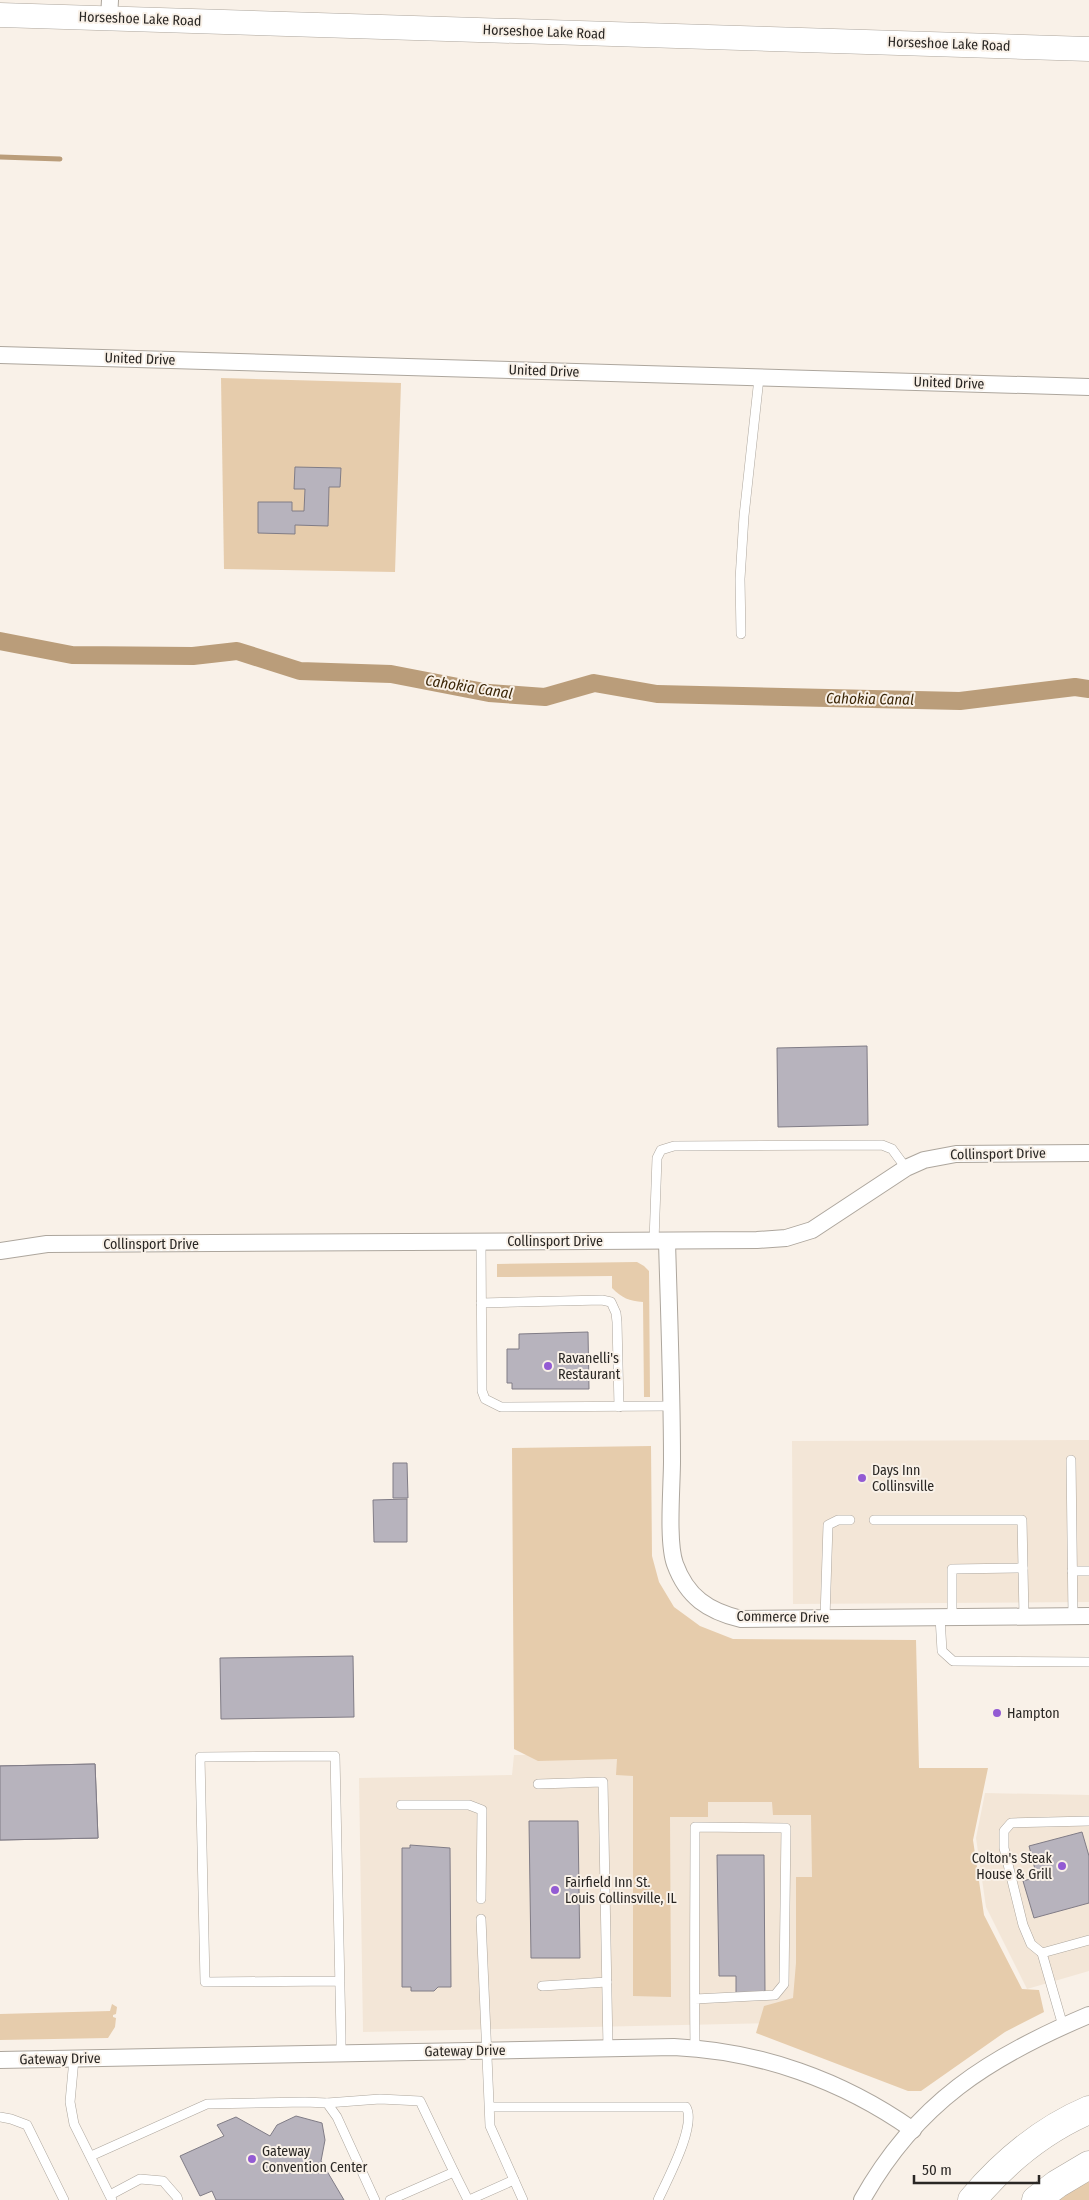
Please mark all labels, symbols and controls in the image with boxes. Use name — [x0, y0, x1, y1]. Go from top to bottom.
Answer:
street label: Horseshoe Lake Road — [78, 8, 202, 30]
street label: Horseshoe Lake Road — [482, 21, 606, 43]
street label: Horseshoe Lake Road — [887, 33, 1011, 55]
street label: United Drive — [104, 349, 176, 369]
street label: United Drive — [508, 361, 580, 381]
street label: United Drive — [913, 373, 985, 393]
water label: Cahokia Canal — [424, 671, 514, 703]
water label: Cahokia Canal — [826, 689, 914, 709]
street label: Collinsport Drive — [950, 1145, 1046, 1163]
street label: Collinsport Drive — [507, 1233, 603, 1250]
street label: Collinsport Drive — [103, 1236, 199, 1253]
place label: Ravanelli's Restaurant — [558, 1350, 621, 1383]
marker: Ravanelli's Restaurant — [542, 1360, 554, 1372]
place label: Days Inn Collinsville — [872, 1462, 934, 1495]
marker: Days Inn Collinsville — [856, 1472, 868, 1484]
street label: Commerce Drive — [736, 1608, 830, 1626]
place label: Hampton — [1007, 1705, 1060, 1722]
marker: Hampton — [991, 1707, 1003, 1719]
place label: Colton's Steak House & Grill — [972, 1850, 1052, 1883]
marker: Colton's Steak House & Grill — [1056, 1860, 1068, 1872]
place label: Fairfield Inn St. Louis Collinsville, IL — [565, 1874, 677, 1907]
marker: Fairfield Inn St. Louis Collinsville, IL — [549, 1884, 561, 1896]
street label: Gateway Drive — [424, 2042, 506, 2060]
street label: Gateway Drive — [19, 2050, 101, 2068]
place label: Gateway Convention Center — [262, 2143, 367, 2176]
scale bar — [914, 2152, 1039, 2184]
marker: Gateway Convention Center — [246, 2153, 258, 2165]
text: 50 m — [922, 2161, 952, 2179]

